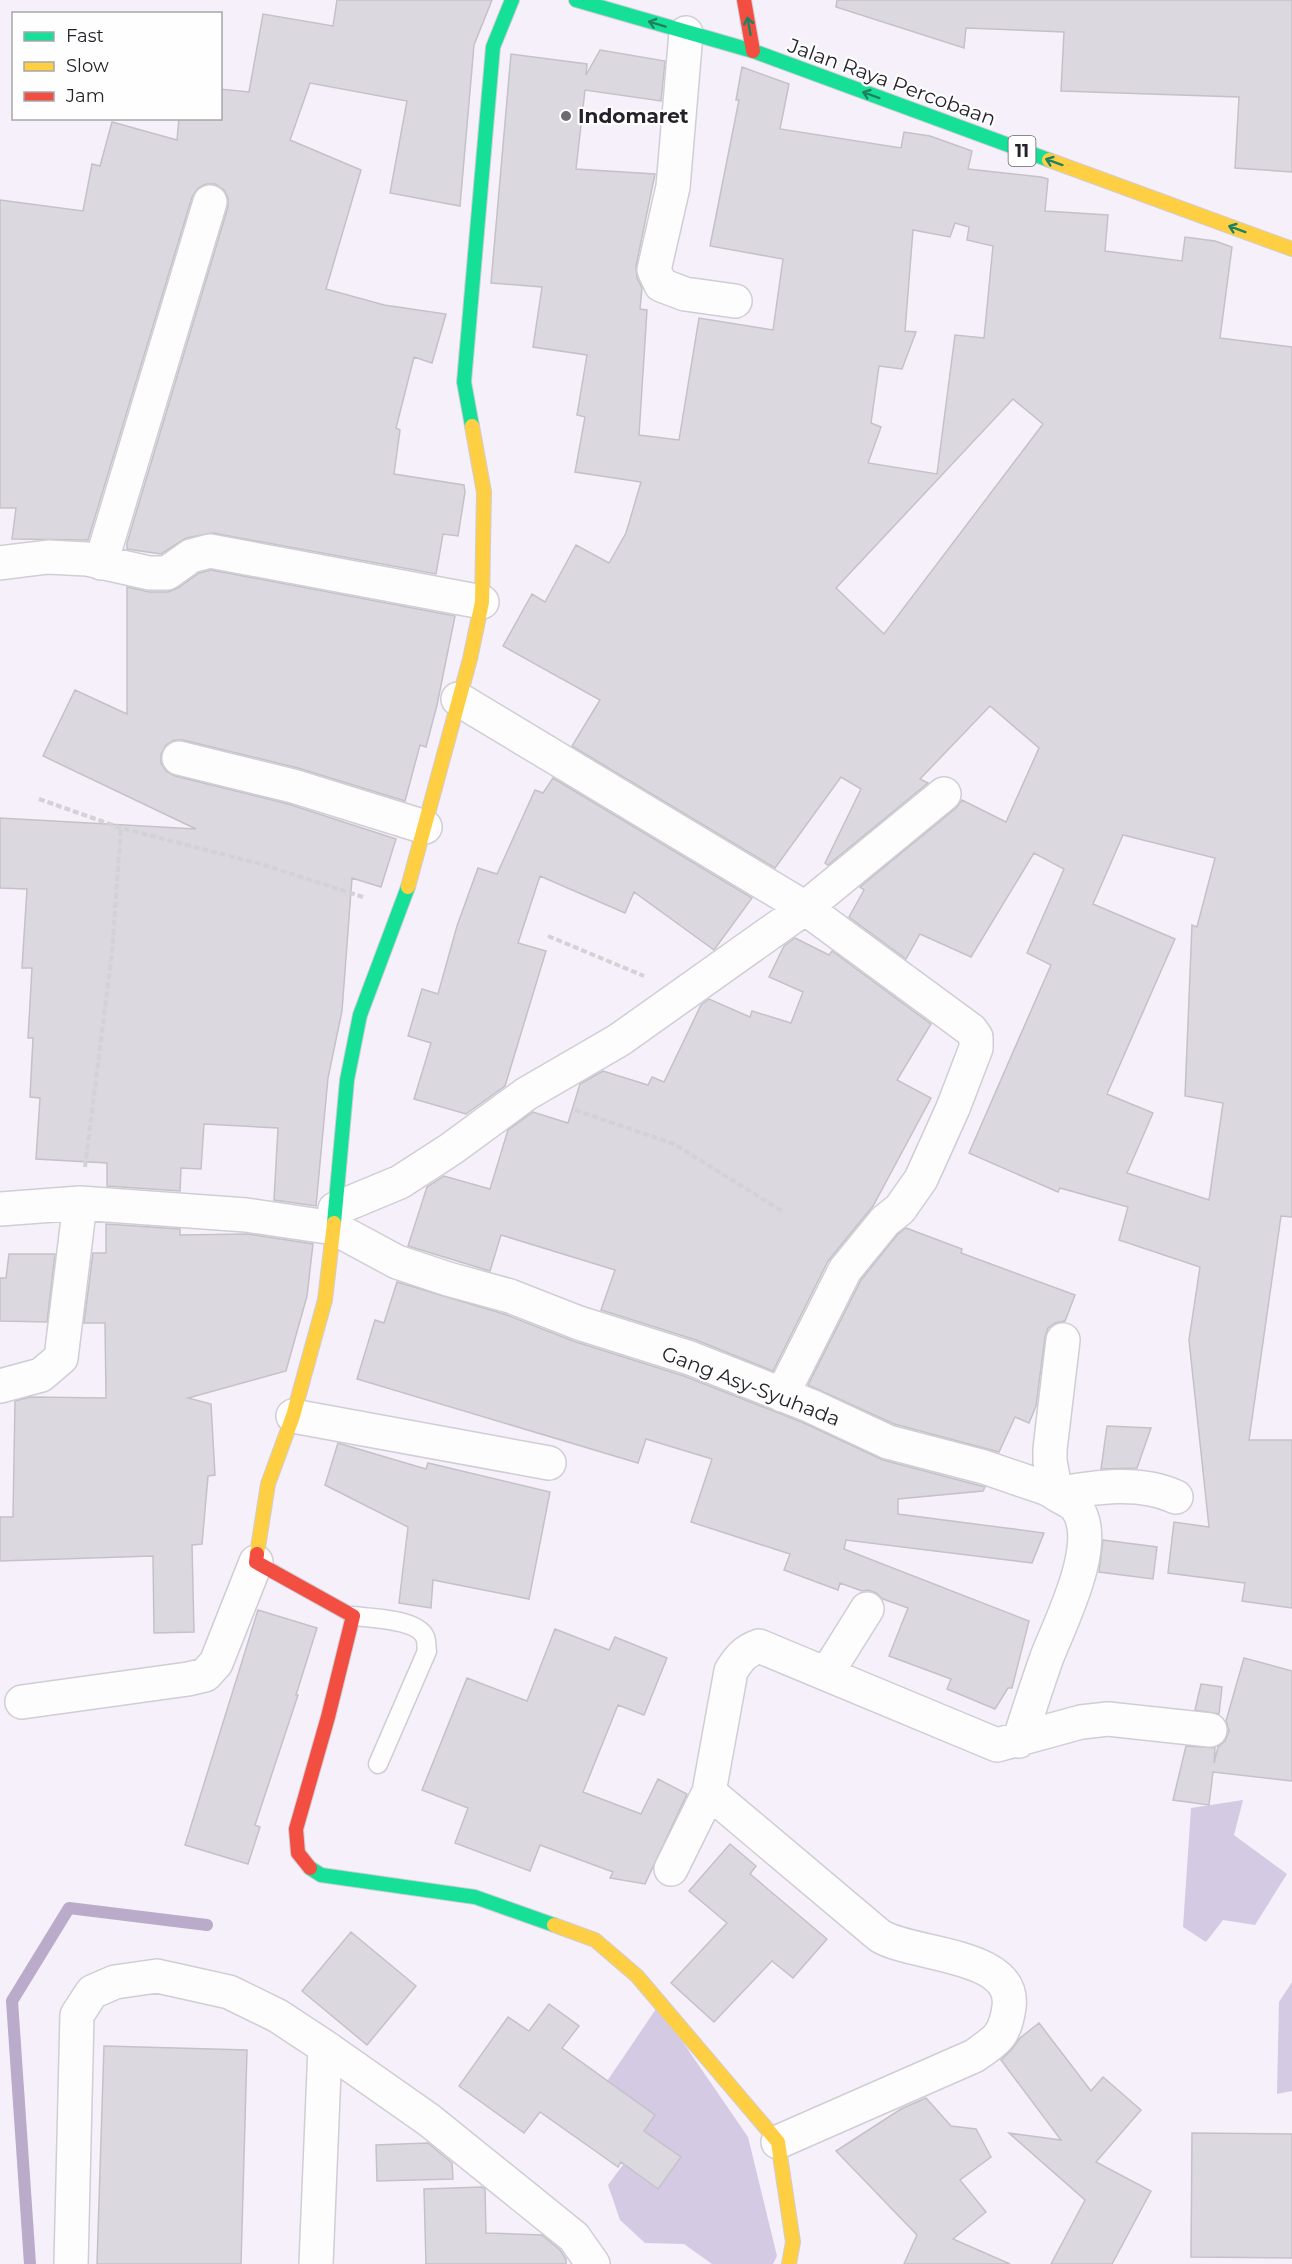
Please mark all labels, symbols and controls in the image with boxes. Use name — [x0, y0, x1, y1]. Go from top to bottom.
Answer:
legend — [12, 12, 222, 120]
one-way arrow — [743, 16, 754, 36]
one-way arrow — [647, 18, 666, 29]
text: Fast — [66, 25, 104, 47]
street label: Jalan Raya Percobaan — [784, 33, 999, 131]
text: Slow — [66, 55, 109, 77]
text: Jam — [65, 85, 105, 107]
one-way arrow — [862, 88, 881, 99]
place label: Indomaret — [578, 104, 689, 128]
marker: Indomaret — [559, 109, 573, 123]
road number: 11 — [1008, 136, 1036, 166]
one-way arrow — [1045, 156, 1064, 167]
one-way arrow — [1228, 223, 1247, 234]
street label: Gang Asy-Syuhada — [659, 1341, 843, 1431]

